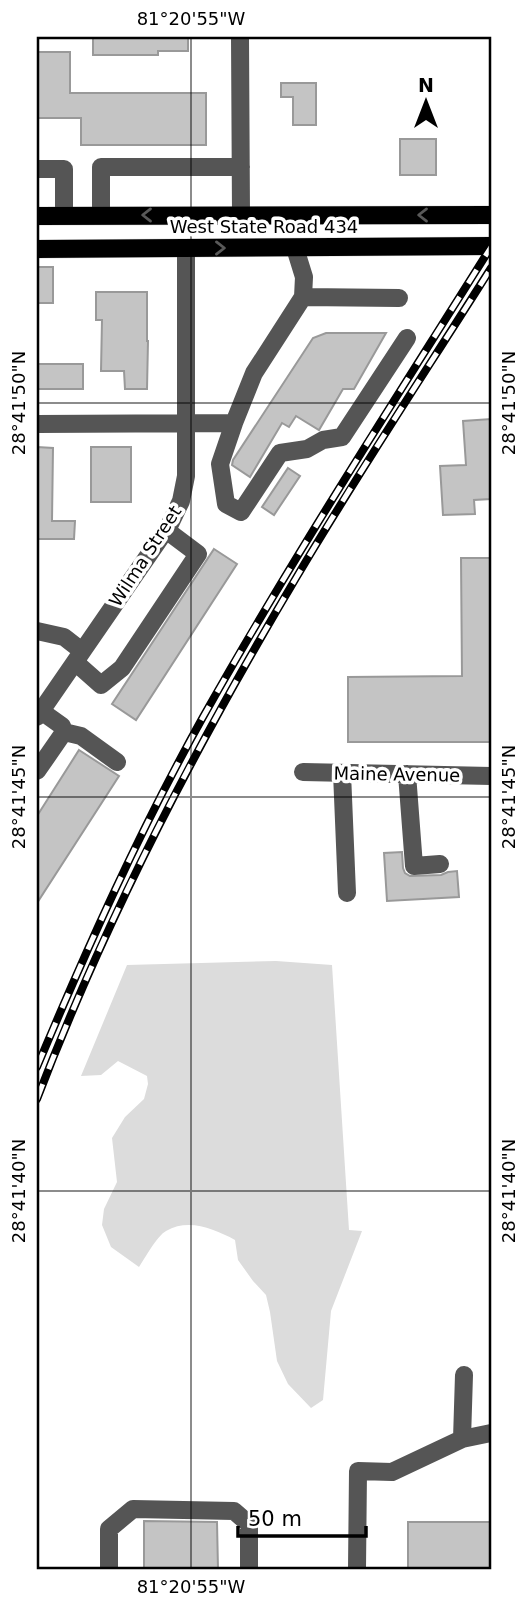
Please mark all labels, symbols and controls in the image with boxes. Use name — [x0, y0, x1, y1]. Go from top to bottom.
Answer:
text: 81°20'55"W — [137, 8, 246, 29]
north arrow — [392, 66, 462, 136]
text: N — [418, 74, 434, 96]
one-way arrow — [141, 207, 151, 223]
one-way arrow — [417, 207, 428, 223]
street label: West State Road 434 — [170, 216, 358, 237]
one-way arrow — [215, 240, 225, 256]
text: 28°41'50"N — [8, 351, 29, 455]
text: 28°41'50"N — [498, 351, 519, 455]
street label: Wilma Street — [104, 501, 186, 611]
text: 28°41'45"N — [8, 745, 29, 849]
text: 28°41'45"N — [498, 745, 519, 849]
street label: Maine Avenue — [333, 762, 461, 786]
text: 28°41'40"N — [8, 1139, 29, 1243]
text: 28°41'40"N — [498, 1139, 519, 1243]
scale bar — [238, 1494, 365, 1538]
text: 50 m — [248, 1507, 302, 1531]
text: 81°20'55"W — [137, 1576, 246, 1597]

